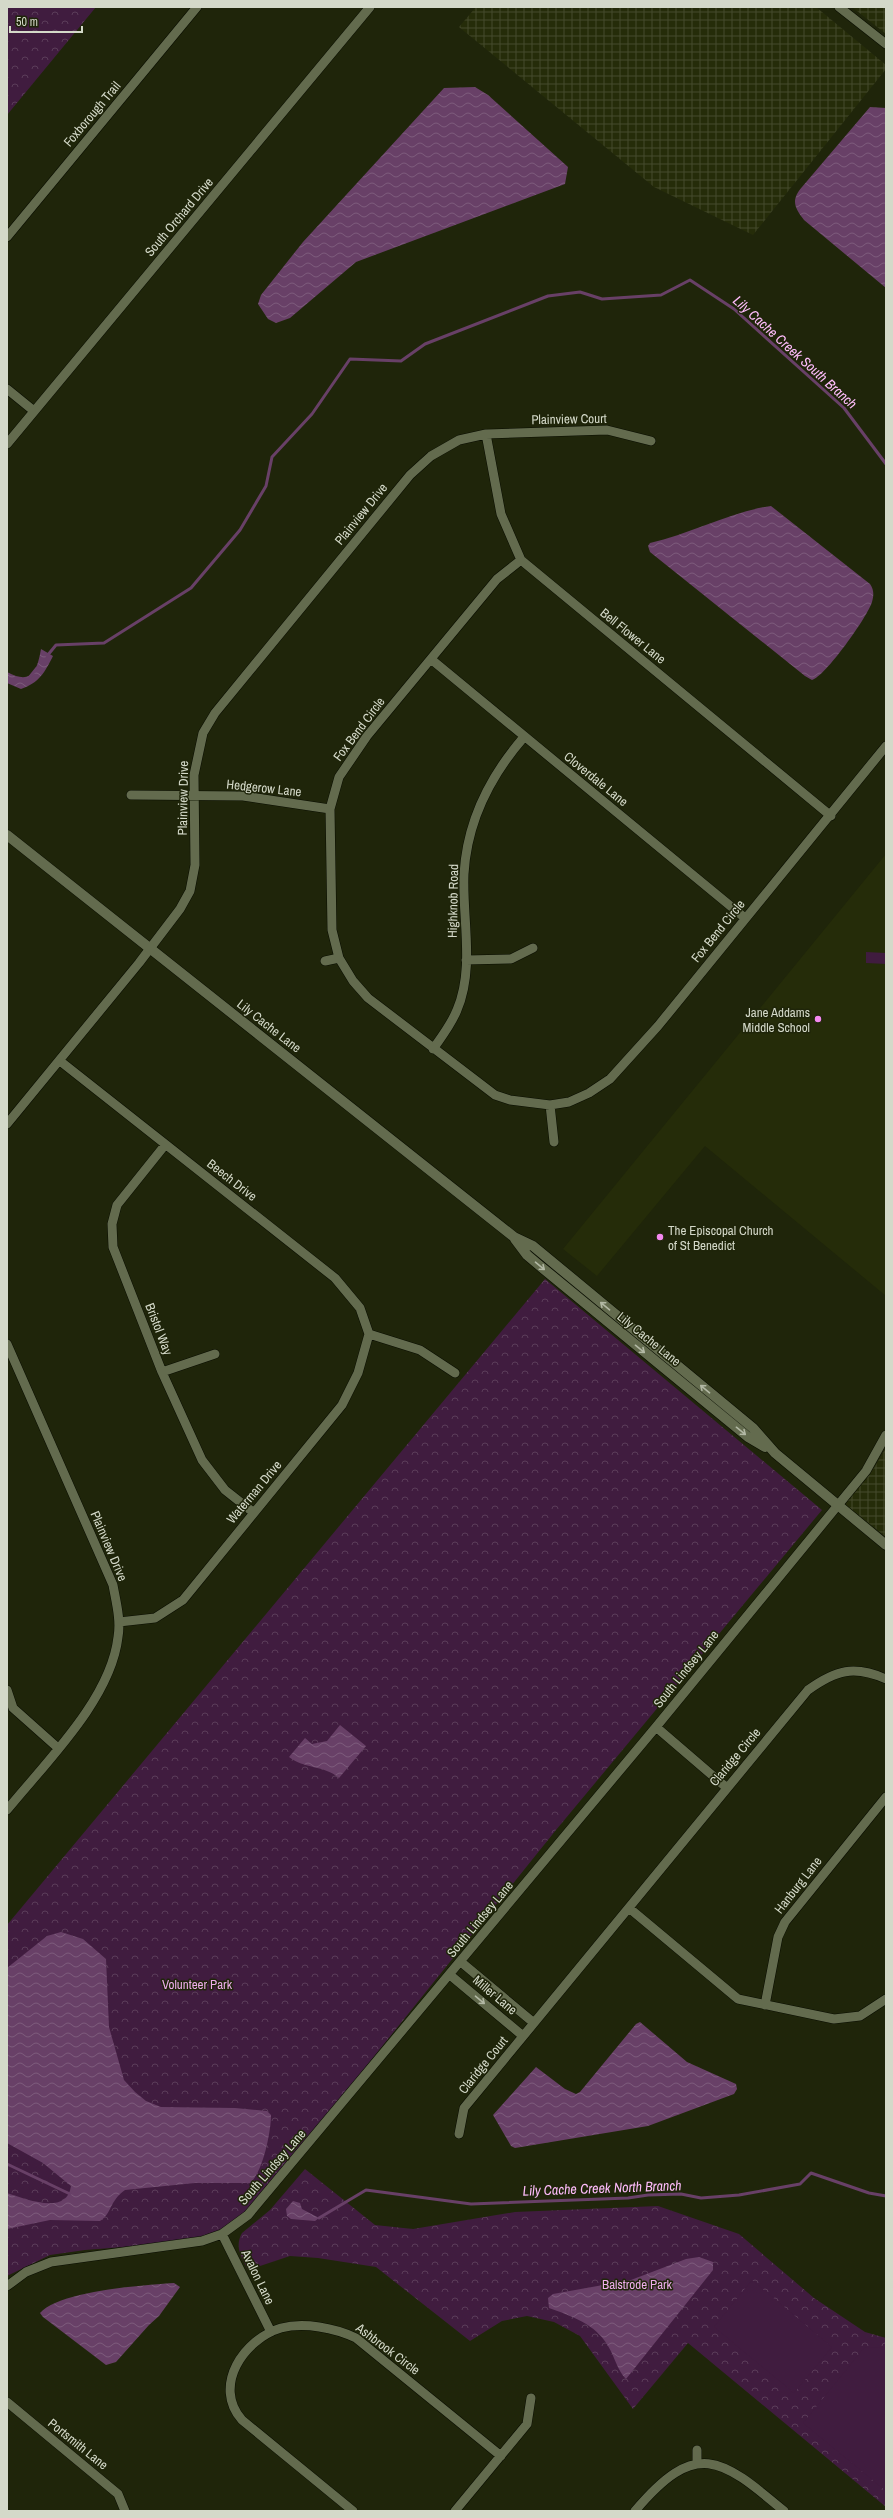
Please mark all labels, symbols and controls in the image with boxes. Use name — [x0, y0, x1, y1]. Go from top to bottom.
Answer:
scale bar — [10, 8, 82, 34]
text: 50 m — [16, 14, 38, 30]
street label: Foxborough Trail — [60, 78, 124, 150]
street label: South Orchard Drive — [141, 174, 217, 260]
water label: Lily Cache Creek South Branch — [729, 292, 861, 412]
street label: Plainview Court — [531, 410, 607, 428]
street label: Plainview Drive — [331, 480, 391, 548]
street label: Bell Flower Lane — [597, 604, 669, 668]
street label: Fox Bend Circle — [329, 694, 389, 764]
street label: Cloverdale Lane — [560, 748, 632, 810]
street label: Plainview Drive — [174, 760, 192, 835]
street label: Hedgerow Lane — [226, 776, 302, 800]
street label: Highknob Road — [444, 864, 462, 938]
street label: Fox Bend Circle — [688, 896, 749, 966]
street label: Lily Cache Lane — [233, 996, 305, 1056]
place label: Jane Addams Middle School — [742, 1004, 810, 1036]
marker: Jane Addams Middle School — [813, 1014, 823, 1024]
street label: Beech Drive — [204, 1155, 260, 1205]
place label: The Episcopal Church of St Benedict — [668, 1222, 774, 1254]
marker: The Episcopal Church of St Benedict — [655, 1232, 665, 1242]
one-way arrow — [535, 1261, 545, 1270]
street label: Bristol Way — [141, 1301, 177, 1358]
one-way arrow — [600, 1302, 610, 1311]
street label: Lily Cache Lane — [614, 1308, 684, 1370]
one-way arrow — [635, 1344, 646, 1353]
one-way arrow — [700, 1385, 711, 1394]
one-way arrow — [735, 1427, 746, 1435]
street label: Waterman Drive — [223, 1457, 285, 1527]
street label: Plainview Drive — [87, 1508, 131, 1584]
street label: South Lindsey Lane — [650, 1627, 722, 1711]
street label: Claridge Circle — [706, 1724, 764, 1790]
street label: Hanburg Lane — [771, 1853, 826, 1917]
street label: South Lindsey Lane — [443, 1877, 517, 1961]
street label: Miller Lane — [469, 1972, 521, 2019]
park label: Volunteer Park — [162, 1976, 233, 1993]
one-way arrow — [475, 1995, 485, 2004]
street label: Claridge Court — [455, 2033, 511, 2097]
street label: South Lindsey Lane — [234, 2126, 310, 2208]
water label: Lily Cache Creek North Branch — [522, 2176, 682, 2200]
street label: Avalon Lane — [237, 2246, 279, 2307]
park label: Balstrode Park — [602, 2276, 673, 2293]
street label: Ashbrook Circle — [352, 2319, 423, 2379]
street label: Portsmith Lane — [45, 2415, 111, 2473]

